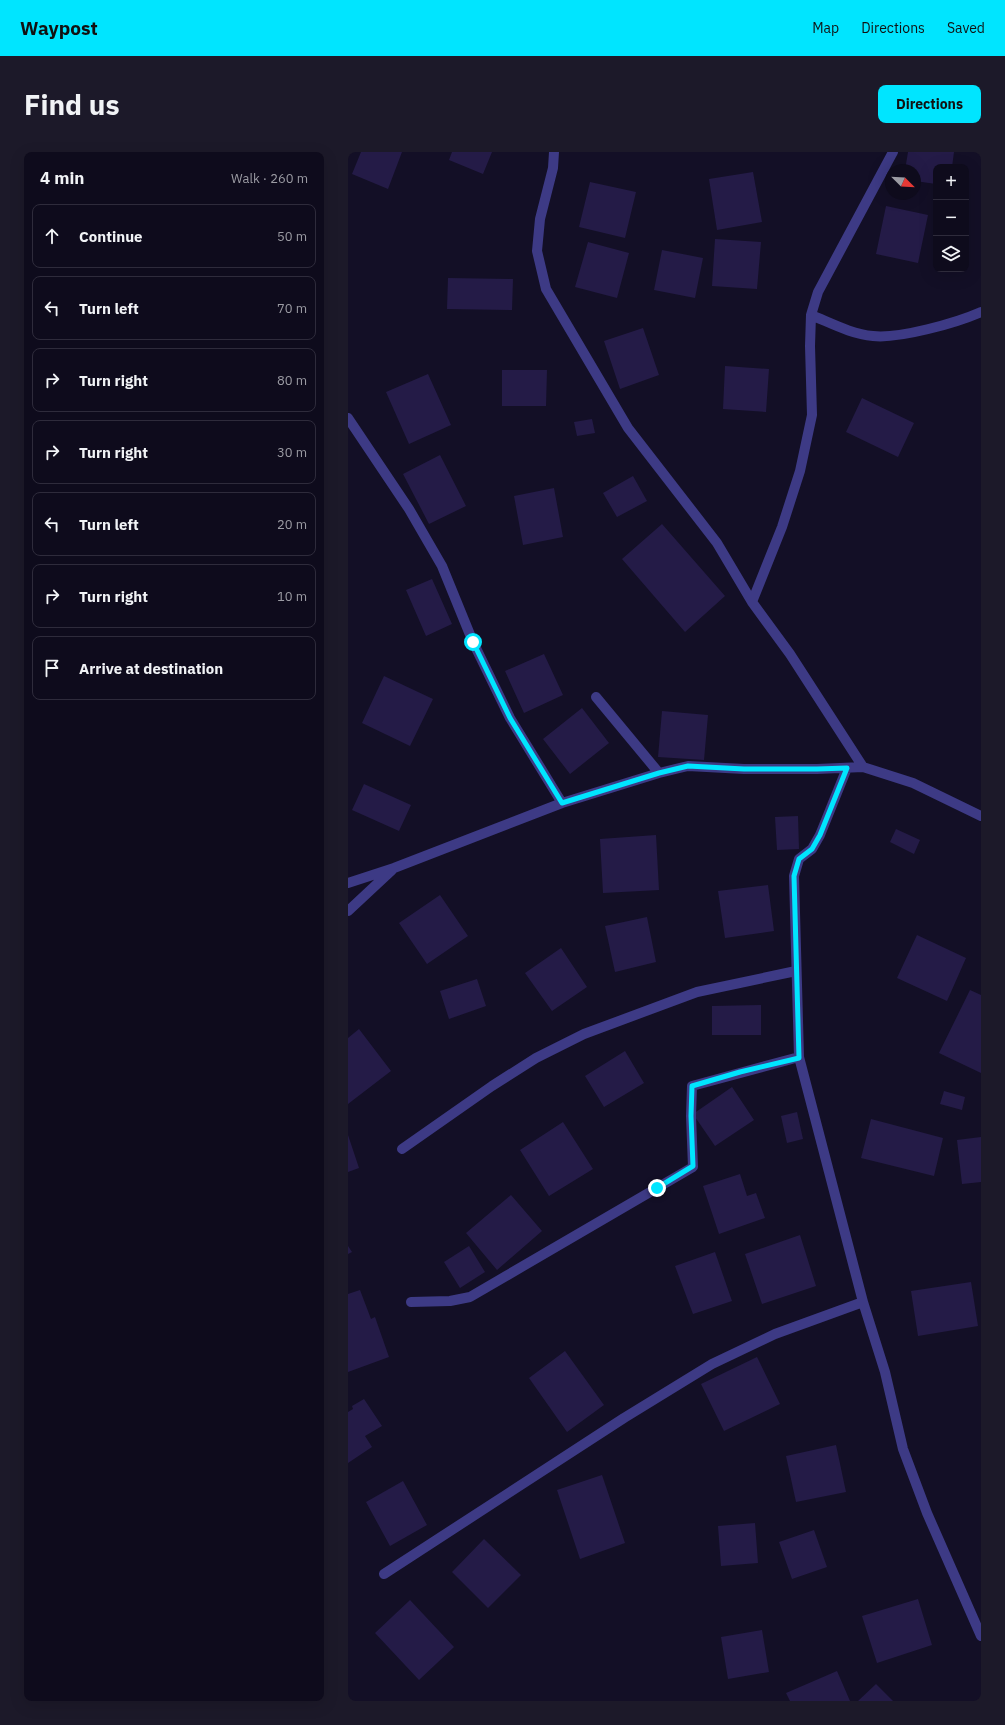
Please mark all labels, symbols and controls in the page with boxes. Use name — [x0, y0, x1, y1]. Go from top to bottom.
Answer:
text: Waypost — [20, 16, 98, 40]
text: Map — [812, 19, 839, 37]
text: Directions — [861, 19, 925, 37]
text: Saved — [947, 19, 985, 37]
button: Directions — [878, 85, 981, 123]
text: Find us — [24, 86, 120, 123]
north arrow — [885, 164, 921, 200]
map controls — [933, 164, 969, 272]
button: + — [933, 164, 969, 200]
text: 4 min — [40, 167, 84, 189]
text: Walk · 260 m — [231, 170, 308, 187]
button: − — [933, 200, 969, 236]
icon: ahead — [41, 225, 63, 247]
text: Continue — [79, 227, 143, 246]
text: 50 m — [277, 228, 307, 245]
button: layers — [933, 236, 969, 272]
icon: left — [41, 297, 63, 319]
text: Turn left — [79, 299, 139, 318]
text: 70 m — [277, 300, 307, 317]
icon: right — [41, 369, 63, 391]
text: Turn right — [79, 371, 148, 390]
text: 80 m — [277, 372, 307, 389]
icon: right — [41, 441, 63, 463]
text: Turn right — [79, 443, 148, 462]
text: 30 m — [277, 444, 307, 461]
icon: left — [41, 513, 63, 535]
text: Turn left — [79, 515, 139, 534]
text: 20 m — [277, 516, 307, 533]
icon: right — [41, 585, 63, 607]
text: Turn right — [79, 587, 148, 606]
text: 10 m — [277, 588, 307, 605]
route start — [464, 633, 482, 651]
icon: arrive — [41, 657, 63, 679]
text: Arrive at destination — [79, 659, 223, 678]
route end — [648, 1179, 666, 1197]

